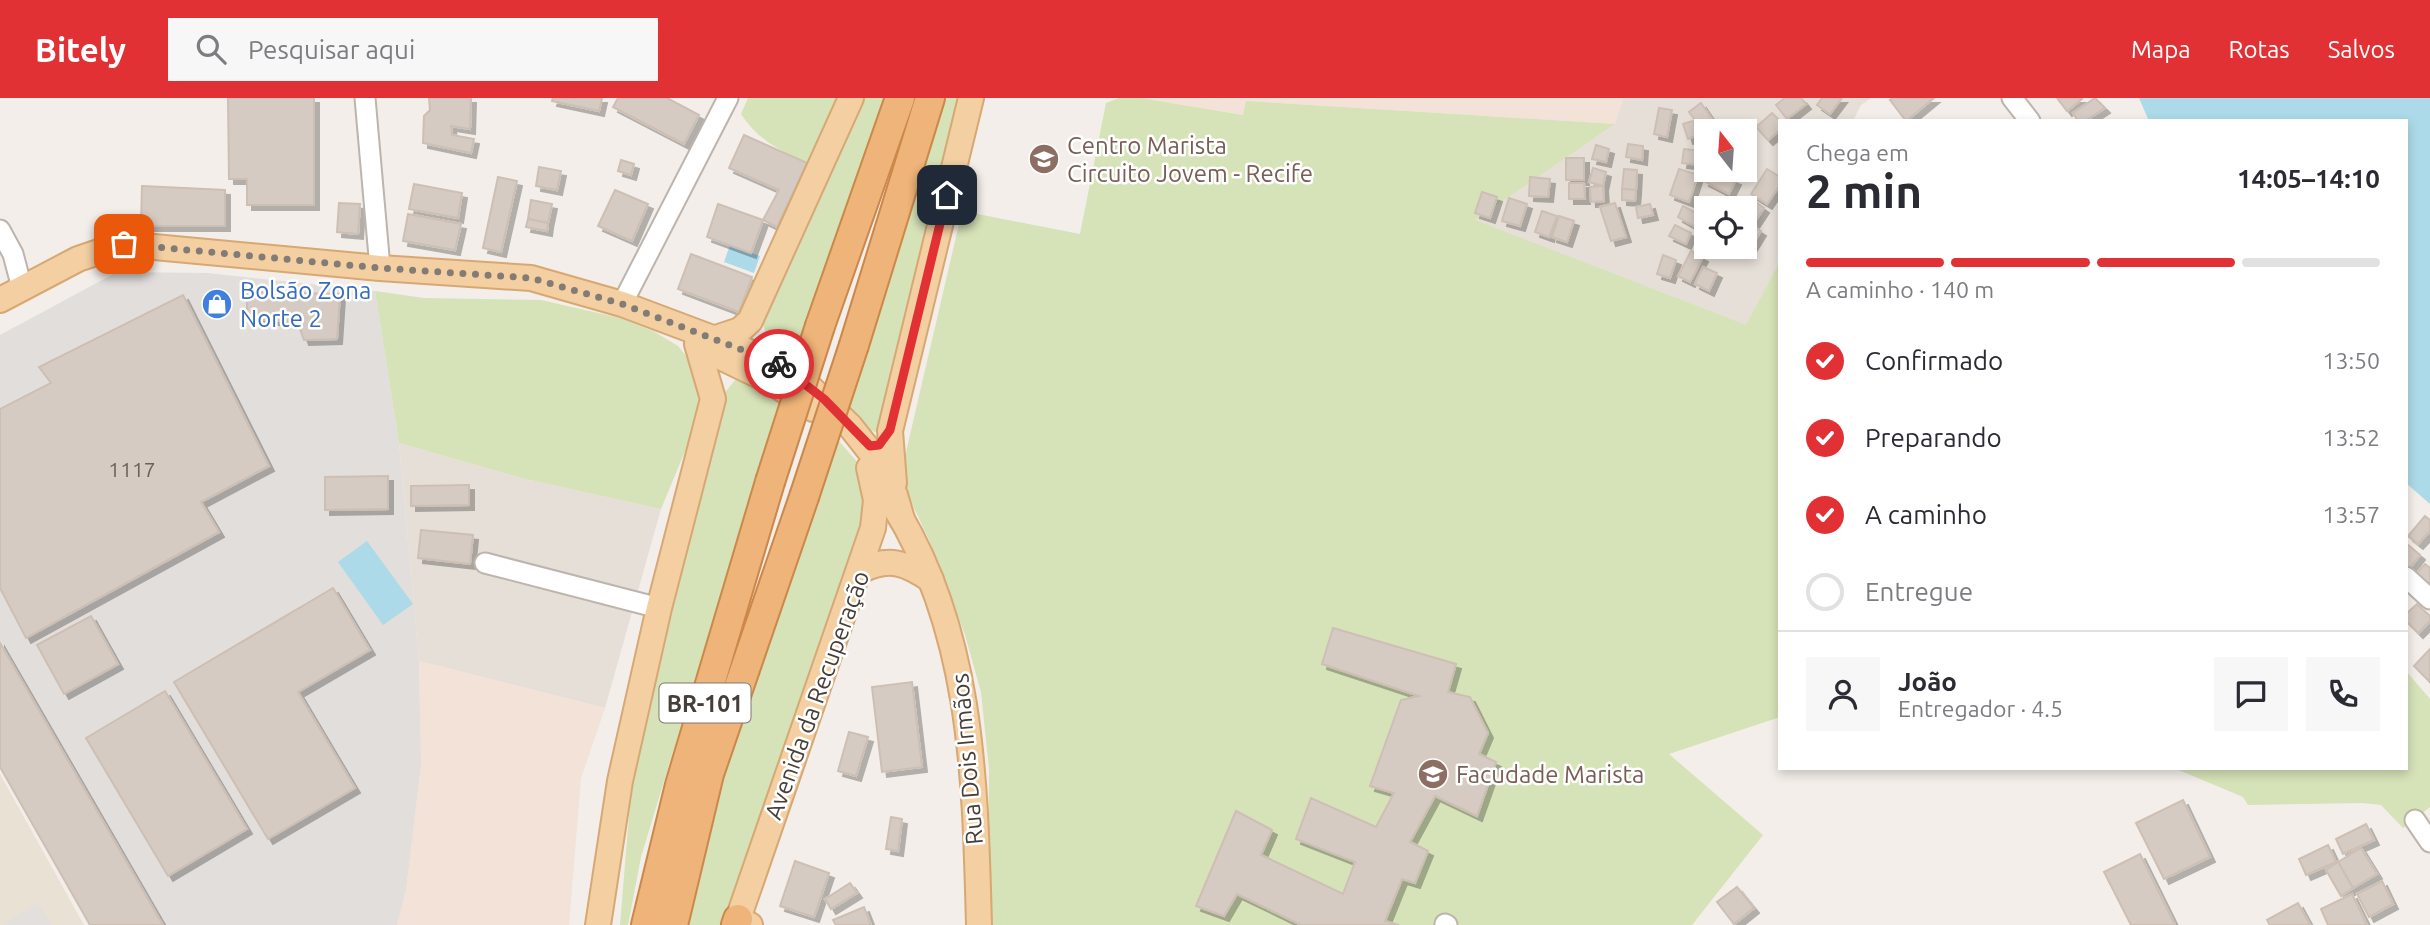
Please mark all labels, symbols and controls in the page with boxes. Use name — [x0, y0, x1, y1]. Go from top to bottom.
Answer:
search box — [168, 18, 658, 81]
icon: search — [192, 30, 230, 68]
text: Bitely — [35, 31, 126, 68]
text: Pesquisar aqui — [248, 35, 415, 64]
text: Mapa — [2131, 36, 2191, 63]
text: Rotas — [2229, 36, 2290, 63]
text: Salvos — [2328, 36, 2395, 63]
north arrow — [1694, 119, 1757, 182]
map controls — [1694, 119, 1757, 259]
place label: Centro Marista Circuito Jovem - Recife — [1067, 132, 1313, 187]
text: Chega em — [1806, 140, 1909, 165]
school or university icon: Centro Marista Circuito Jovem - Recife — [1027, 142, 1061, 176]
text: 14:05–14:10 — [2237, 164, 2380, 193]
pin — [917, 165, 977, 225]
text: 2 min — [1806, 165, 1922, 217]
icon: home — [928, 176, 966, 214]
button: locate — [1694, 196, 1757, 259]
pin — [94, 214, 154, 274]
icon: bag — [105, 225, 143, 263]
place label: Bolsão Zona Norte 2 — [240, 277, 371, 332]
text: A caminho · 140 m — [1806, 277, 1994, 302]
shop icon: Bolsão Zona Norte 2 — [200, 287, 234, 321]
courier — [744, 329, 814, 399]
icon: check — [1806, 342, 1844, 380]
icon: bike — [760, 345, 798, 383]
text: Confirmado — [1865, 346, 2003, 375]
text: 13:50 — [2322, 348, 2380, 373]
icon: check — [1806, 419, 1844, 457]
text: Preparando — [1865, 423, 2002, 452]
text: 13:52 — [2322, 425, 2380, 450]
house number: 1117 — [108, 457, 156, 481]
icon: check — [1806, 496, 1844, 534]
text: A caminho — [1865, 500, 1987, 529]
text: 13:57 — [2322, 502, 2380, 527]
street label: Avenida da Recuperação — [759, 567, 875, 823]
text: Entregue — [1865, 577, 1973, 606]
button: person — [1806, 657, 1880, 731]
button: chat — [2214, 657, 2288, 731]
button: phone — [2306, 657, 2380, 731]
text: João — [1898, 667, 1957, 696]
street label: Rua Dois Irmãos — [946, 672, 988, 846]
road number: BR-101 — [660, 684, 750, 722]
text: Entregador · 4.5 — [1898, 696, 2063, 721]
school or university icon: Facudade Marista — [1416, 757, 1450, 791]
place label: Facudade Marista — [1456, 761, 1644, 788]

